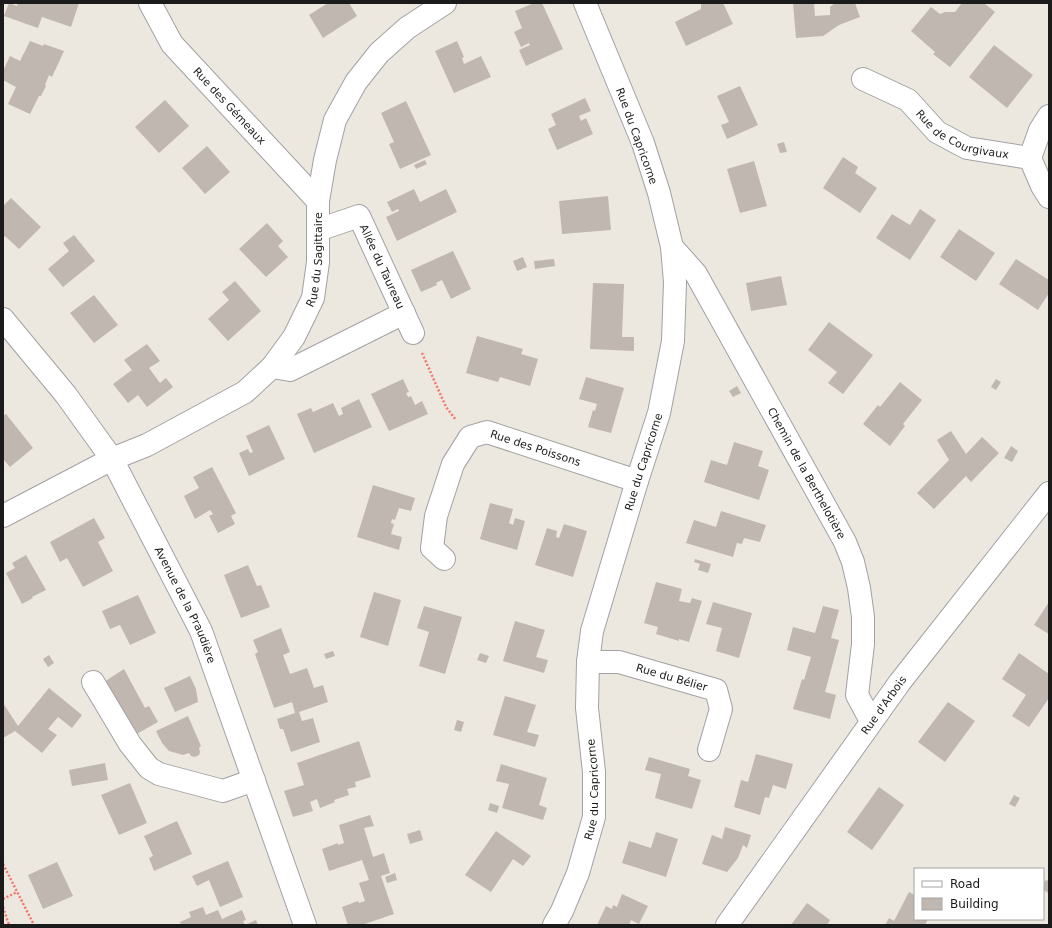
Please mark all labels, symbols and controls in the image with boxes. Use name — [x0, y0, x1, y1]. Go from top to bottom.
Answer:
street label: Rue des Gémeaux — [190, 65, 268, 148]
street label: Rue du Capricorne — [613, 86, 660, 186]
street label: Rue de Courgivaux — [913, 107, 1010, 162]
street label: Rue du Sagittaire — [304, 212, 325, 309]
street label: Allée du Taureau — [357, 222, 407, 311]
street label: Chemin de la Berthelotière — [765, 405, 848, 542]
street label: Rue du Capricorne — [622, 411, 666, 512]
street label: Rue des Poissons — [489, 428, 583, 469]
street label: Avenue de la Praudière — [152, 545, 218, 665]
street label: Rue du Bélier — [635, 661, 709, 694]
street label: Rue d'Arbois — [859, 673, 910, 737]
street label: Rue du Capricorne — [582, 738, 601, 842]
legend — [914, 868, 1044, 920]
text: Road — [950, 877, 980, 891]
text: Building — [950, 897, 999, 911]

